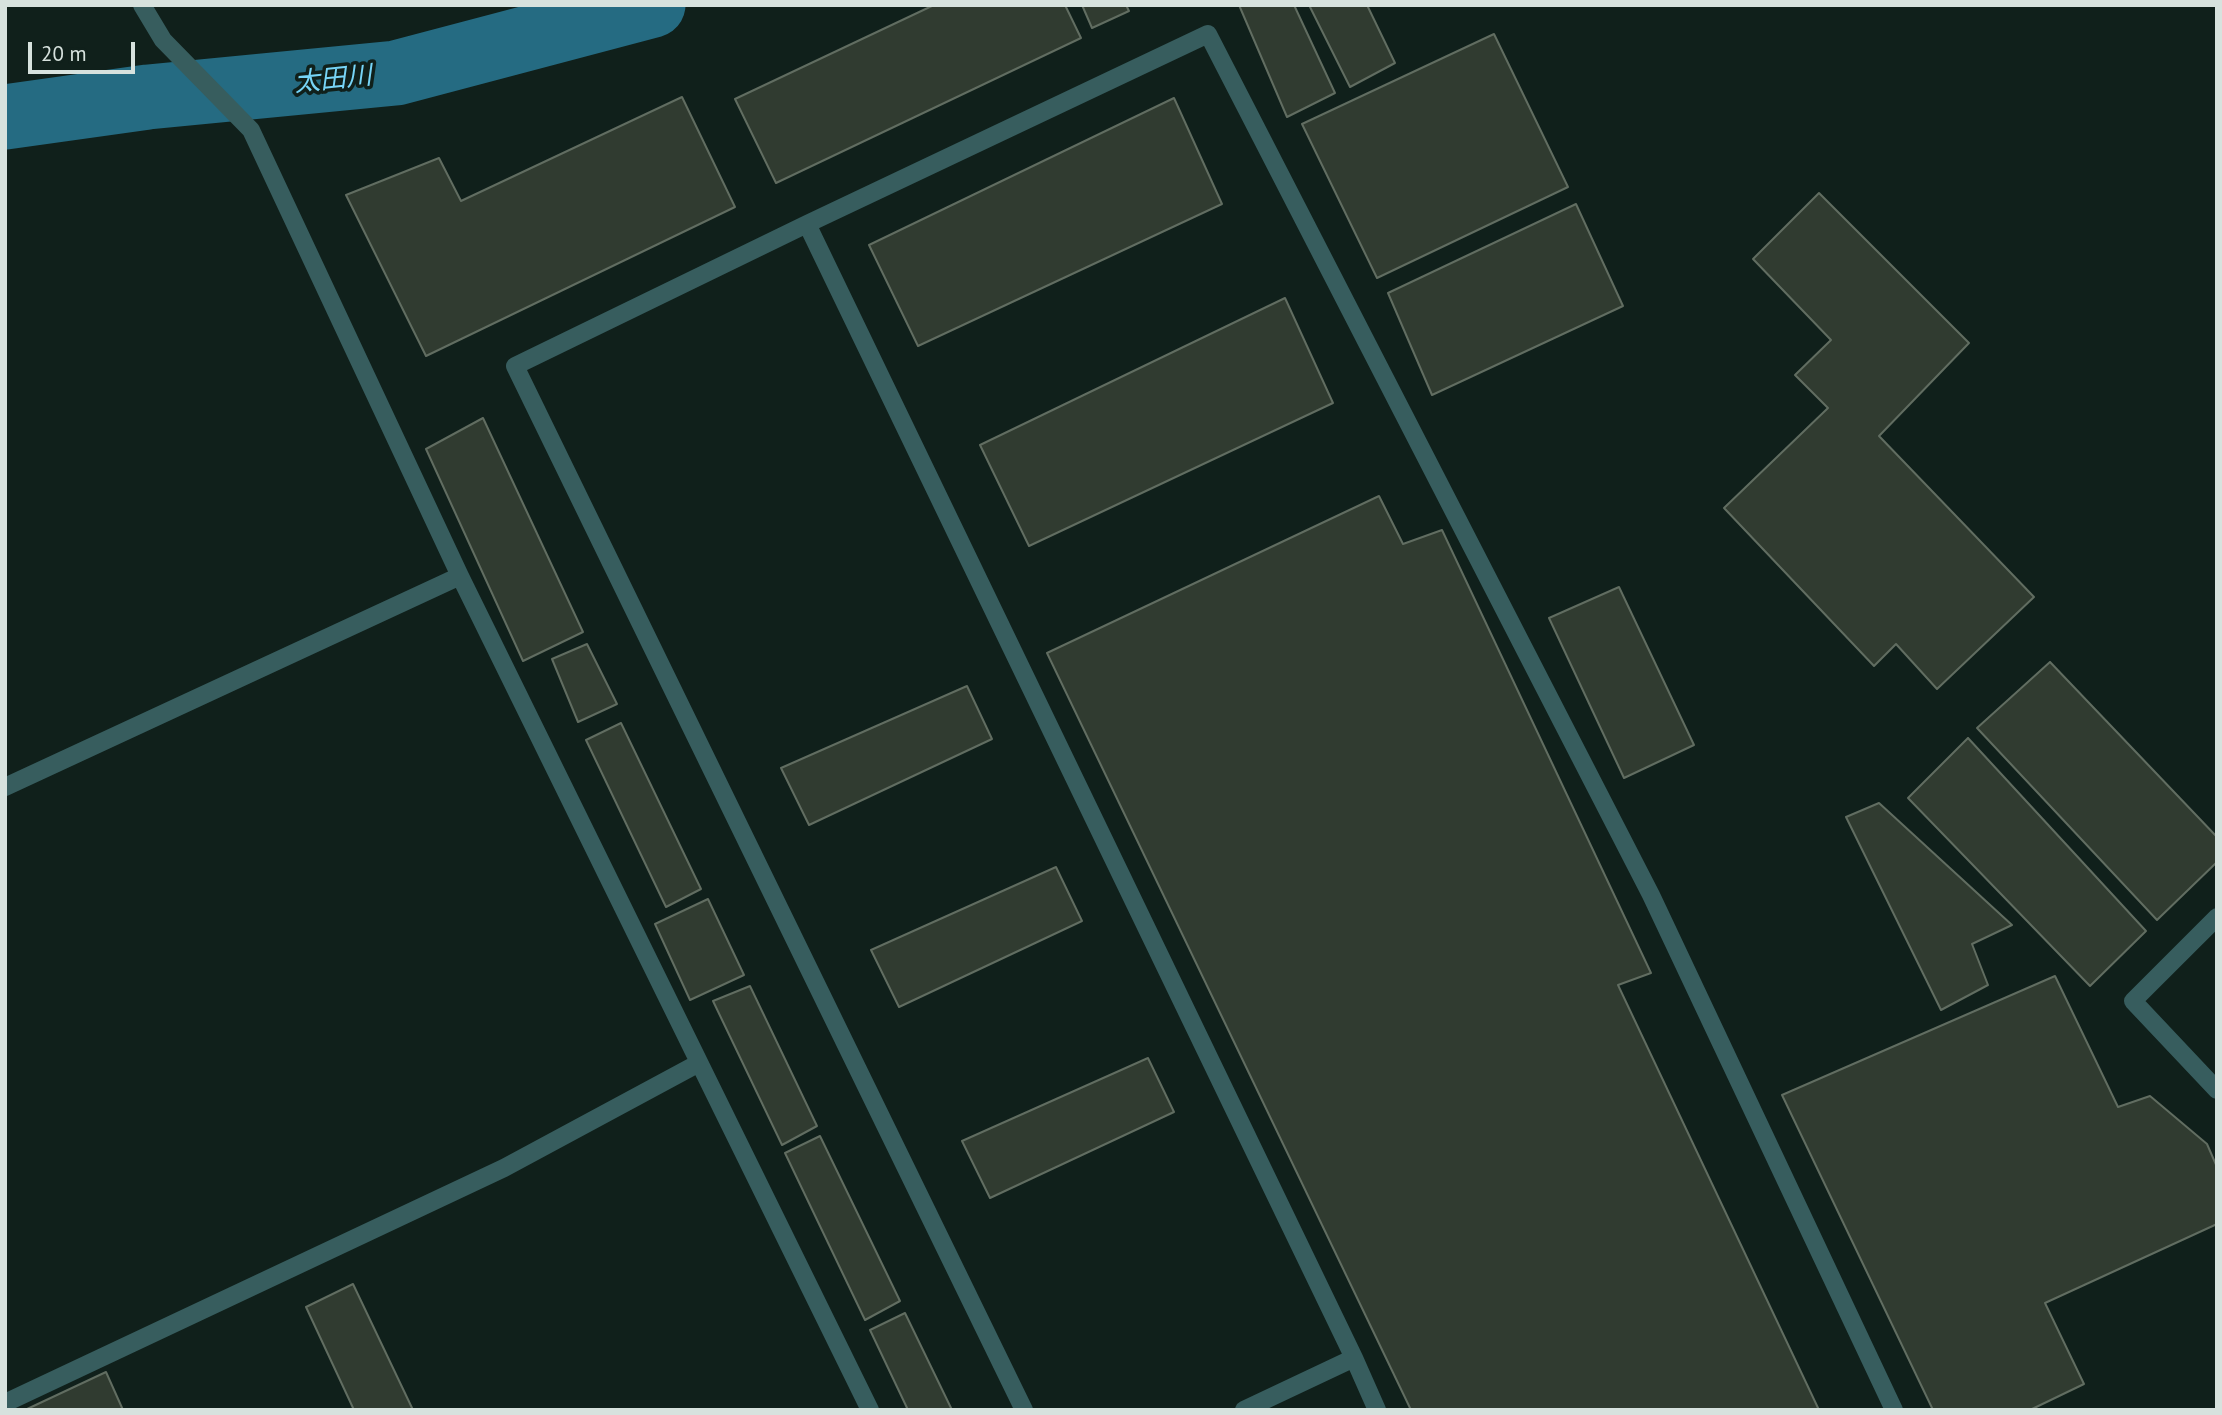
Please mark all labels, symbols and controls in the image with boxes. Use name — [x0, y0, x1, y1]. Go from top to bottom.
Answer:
scale bar — [32, 28, 138, 72]
text: 20 m — [41, 40, 87, 67]
water label: 太田川 — [293, 60, 373, 100]

